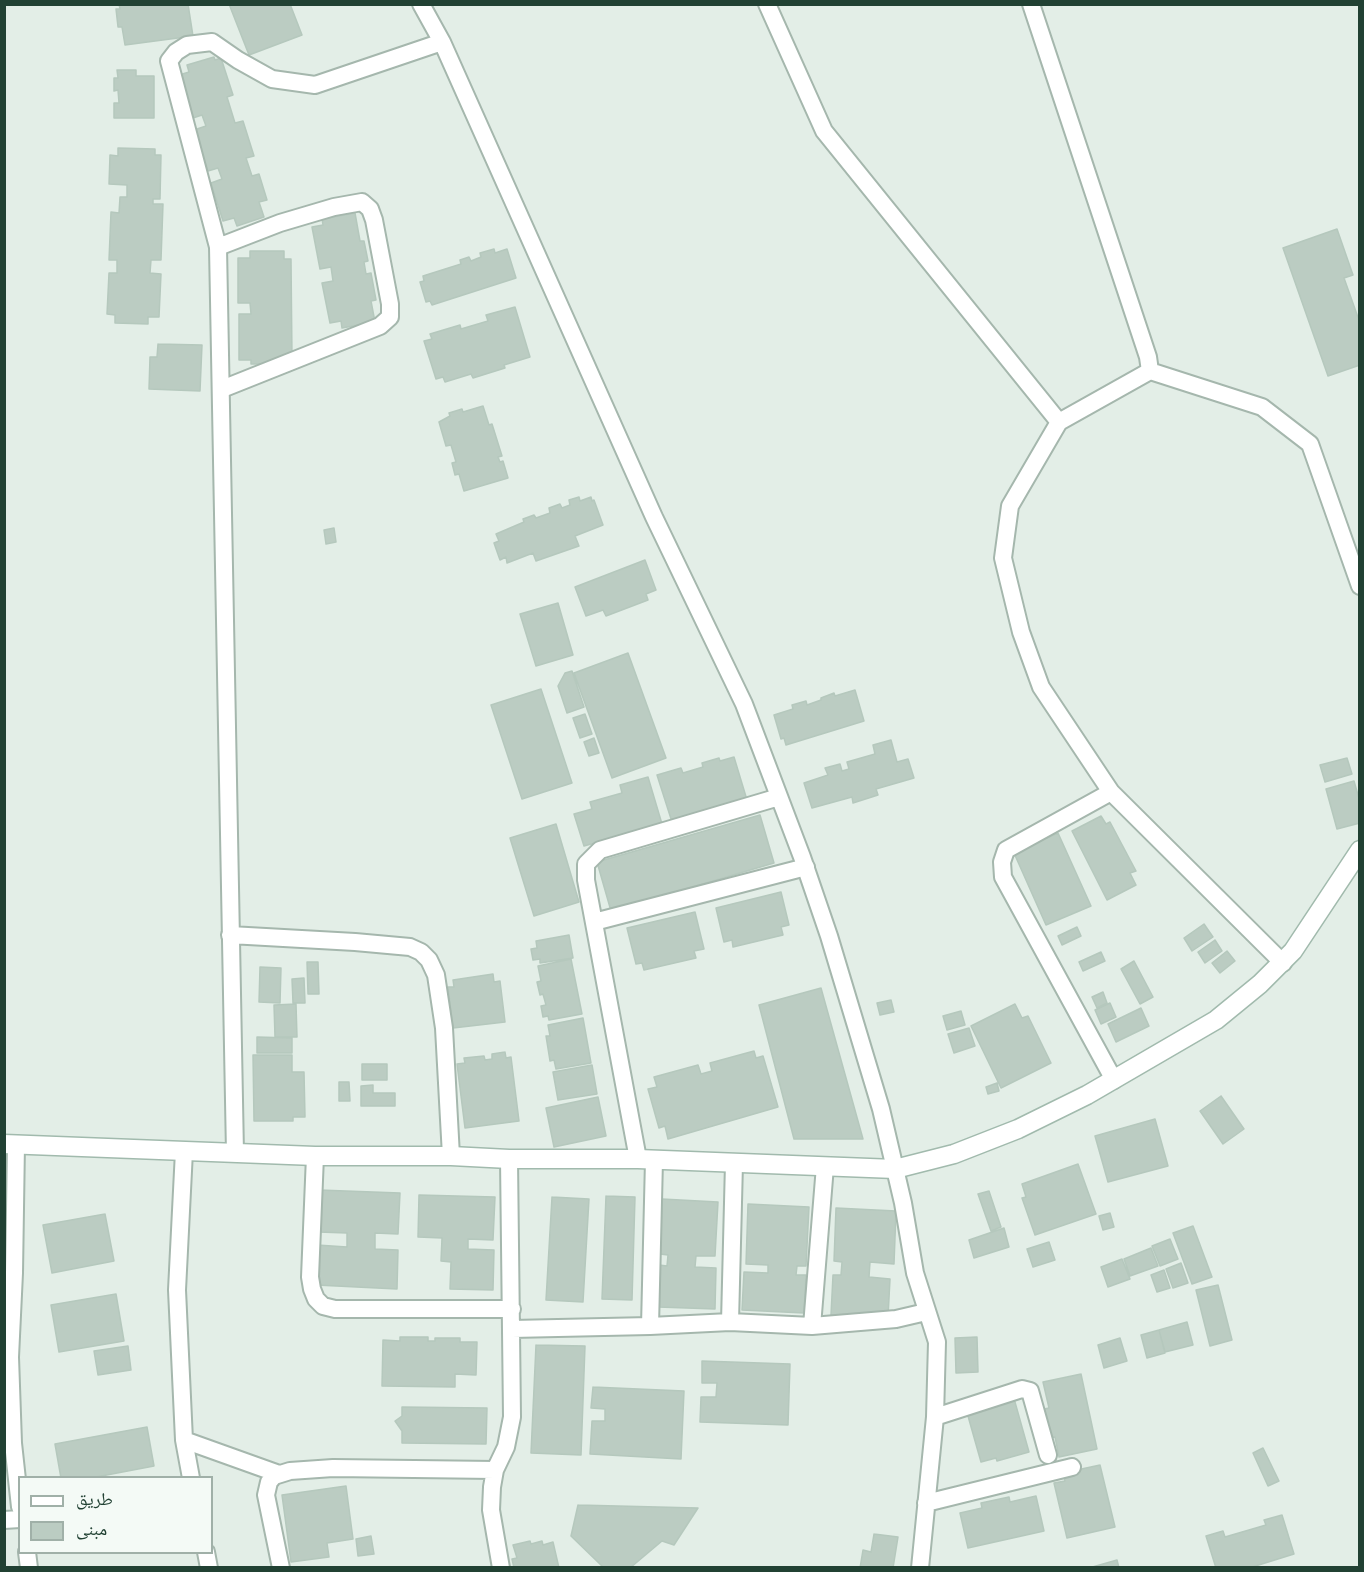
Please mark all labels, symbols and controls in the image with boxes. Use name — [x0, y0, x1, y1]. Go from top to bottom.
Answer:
legend — [18, 1476, 213, 1554]
text: طريق — [76, 1488, 113, 1510]
text: مبنى — [76, 1518, 107, 1540]

